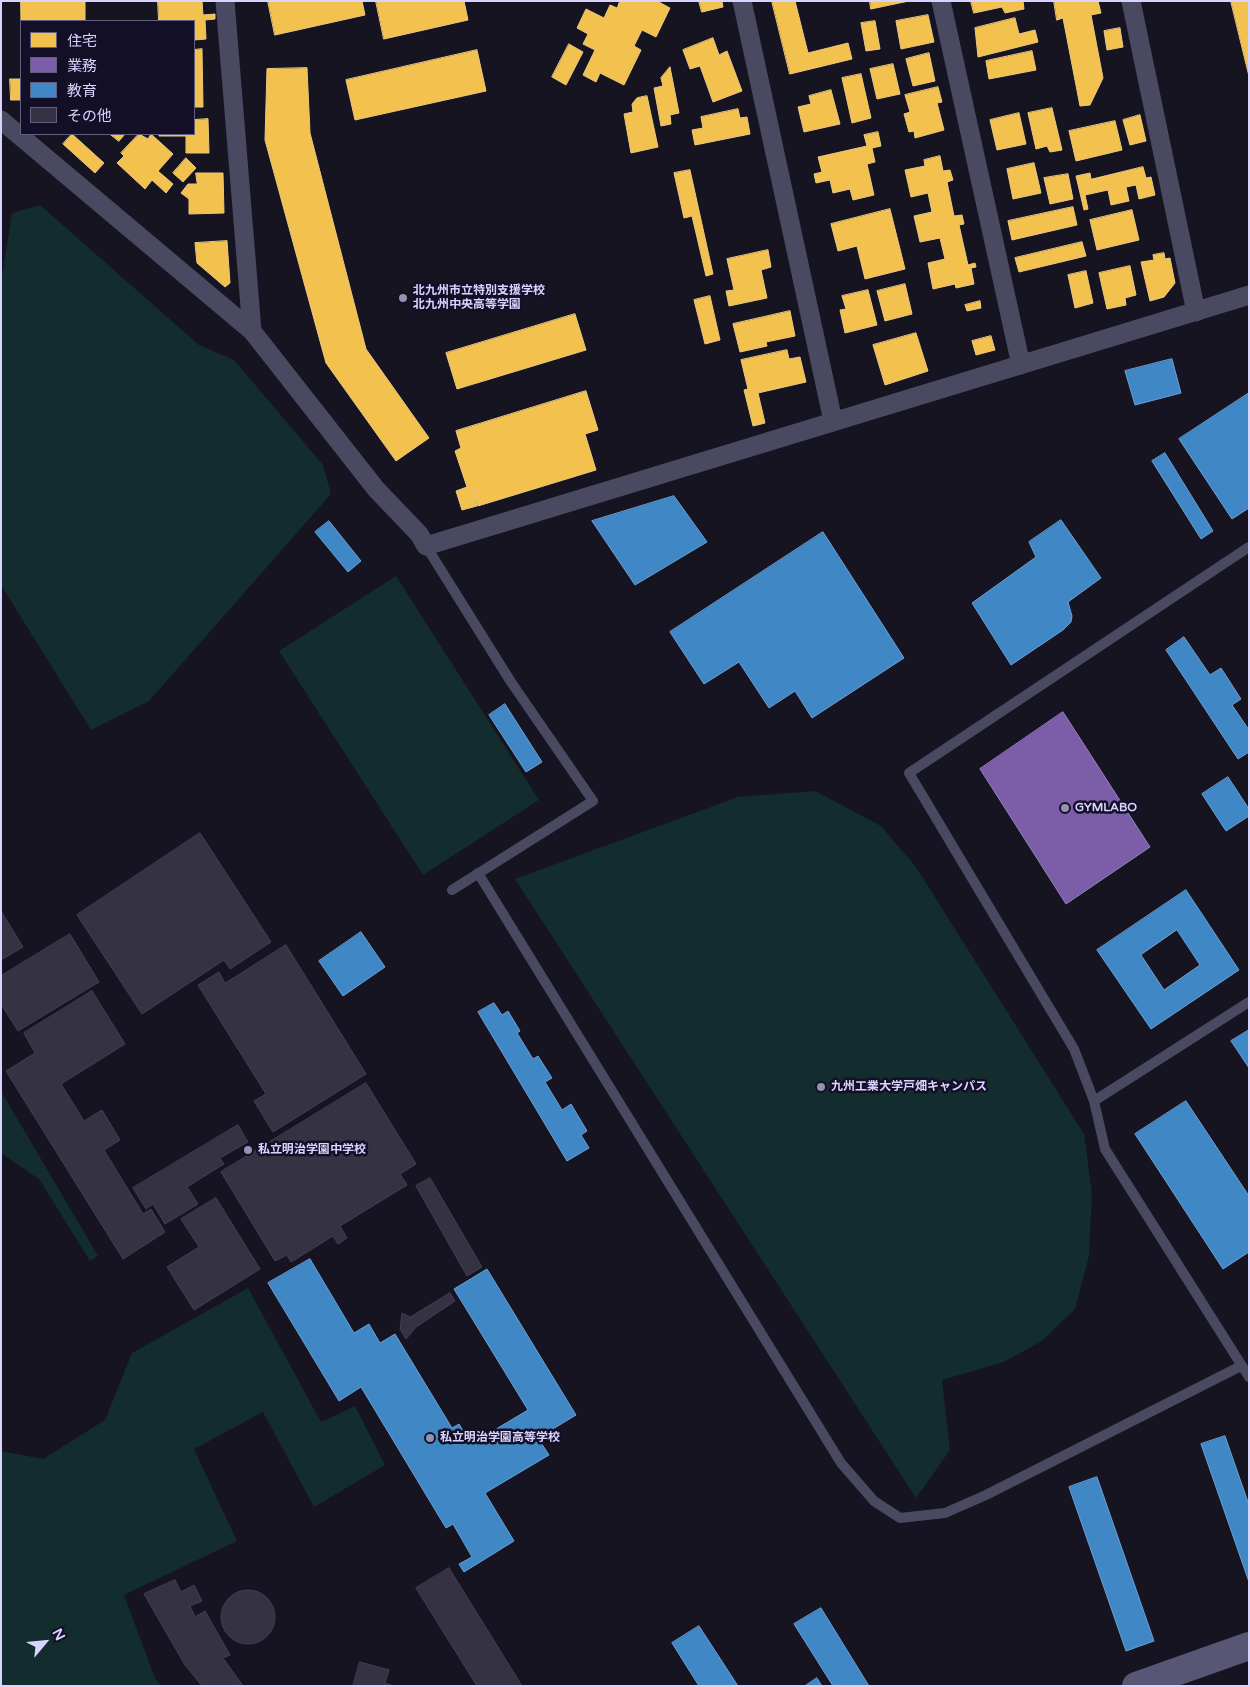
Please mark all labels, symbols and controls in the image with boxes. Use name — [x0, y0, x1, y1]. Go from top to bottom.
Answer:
legend — [20, 20, 195, 135]
text: 住宅 — [67, 32, 97, 50]
text: 業務 — [67, 57, 97, 75]
text: 教育 — [67, 82, 97, 100]
text: その他 — [67, 107, 112, 125]
place label: 北九州市立特別支援学校 北九州中央高等学園 — [413, 284, 545, 312]
marker: 北九州市立特別支援学校 北九州中央高等学園 — [397, 292, 409, 304]
place label: GYMLABO — [1075, 801, 1137, 815]
marker: GYMLABO — [1059, 802, 1071, 814]
place label: 九州工業大学戸畑キャンパス — [831, 1080, 987, 1094]
marker: 九州工業大学戸畑キャンパス — [815, 1081, 827, 1093]
place label: 私立明治学園中学校 — [258, 1143, 366, 1157]
marker: 私立明治学園中学校 — [242, 1144, 254, 1156]
place label: 私立明治学園高等学校 — [440, 1431, 560, 1445]
marker: 私立明治学園高等学校 — [424, 1432, 436, 1444]
north arrow — [20, 1617, 70, 1667]
text: N — [49, 1626, 69, 1644]

